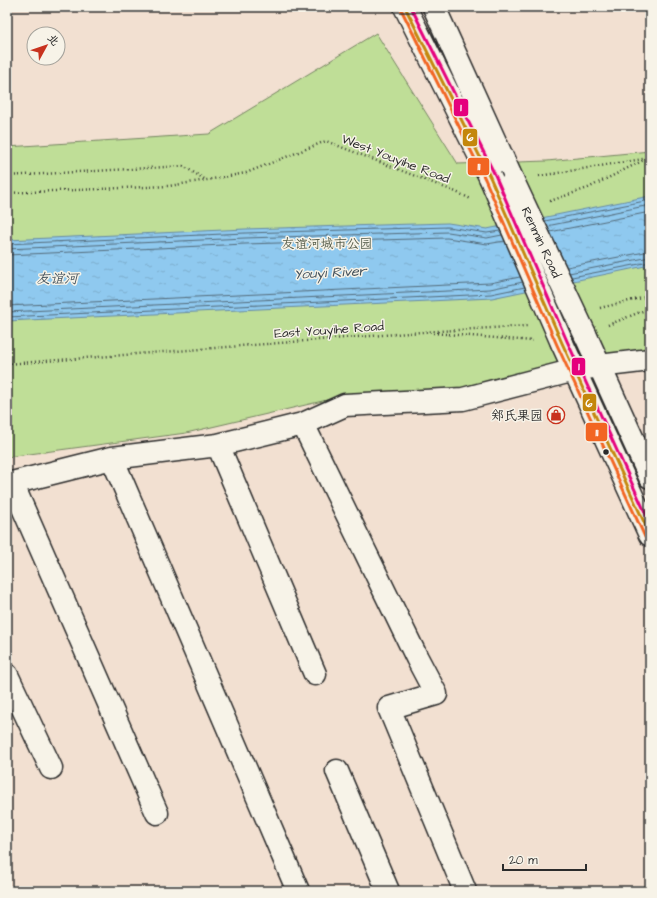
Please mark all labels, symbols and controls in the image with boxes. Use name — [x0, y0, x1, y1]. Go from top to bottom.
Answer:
north arrow — [26, 26, 66, 66]
text: 北 — [44, 31, 63, 49]
line badge: 1 — [453, 98, 469, 117]
text: 1 — [460, 100, 462, 115]
line badge: 6 — [462, 128, 478, 147]
street label: West Youyihe Road — [338, 130, 453, 189]
text: 6 — [467, 130, 474, 145]
line badge: 11 — [467, 157, 490, 176]
text: 11 — [478, 159, 481, 174]
street label: Renmin Road — [517, 204, 566, 281]
park label: 友谊河城市公园 — [281, 235, 373, 253]
water label: Youyi River — [293, 261, 368, 285]
water label: 友谊河 — [36, 269, 80, 289]
street label: East Youyihe Road — [274, 317, 385, 344]
line badge: 1 — [571, 357, 586, 376]
text: 1 — [578, 359, 580, 374]
line badge: 6 — [582, 393, 597, 412]
text: 6 — [586, 396, 593, 411]
shop icon: 郑氏果园 — [546, 405, 566, 425]
place label: 郑氏果园 — [491, 407, 543, 425]
line badge: 11 — [585, 422, 608, 442]
text: 11 — [596, 425, 599, 440]
unlabelled marker — [601, 447, 611, 457]
scale bar — [503, 846, 586, 872]
text: 20 m — [509, 852, 538, 869]

